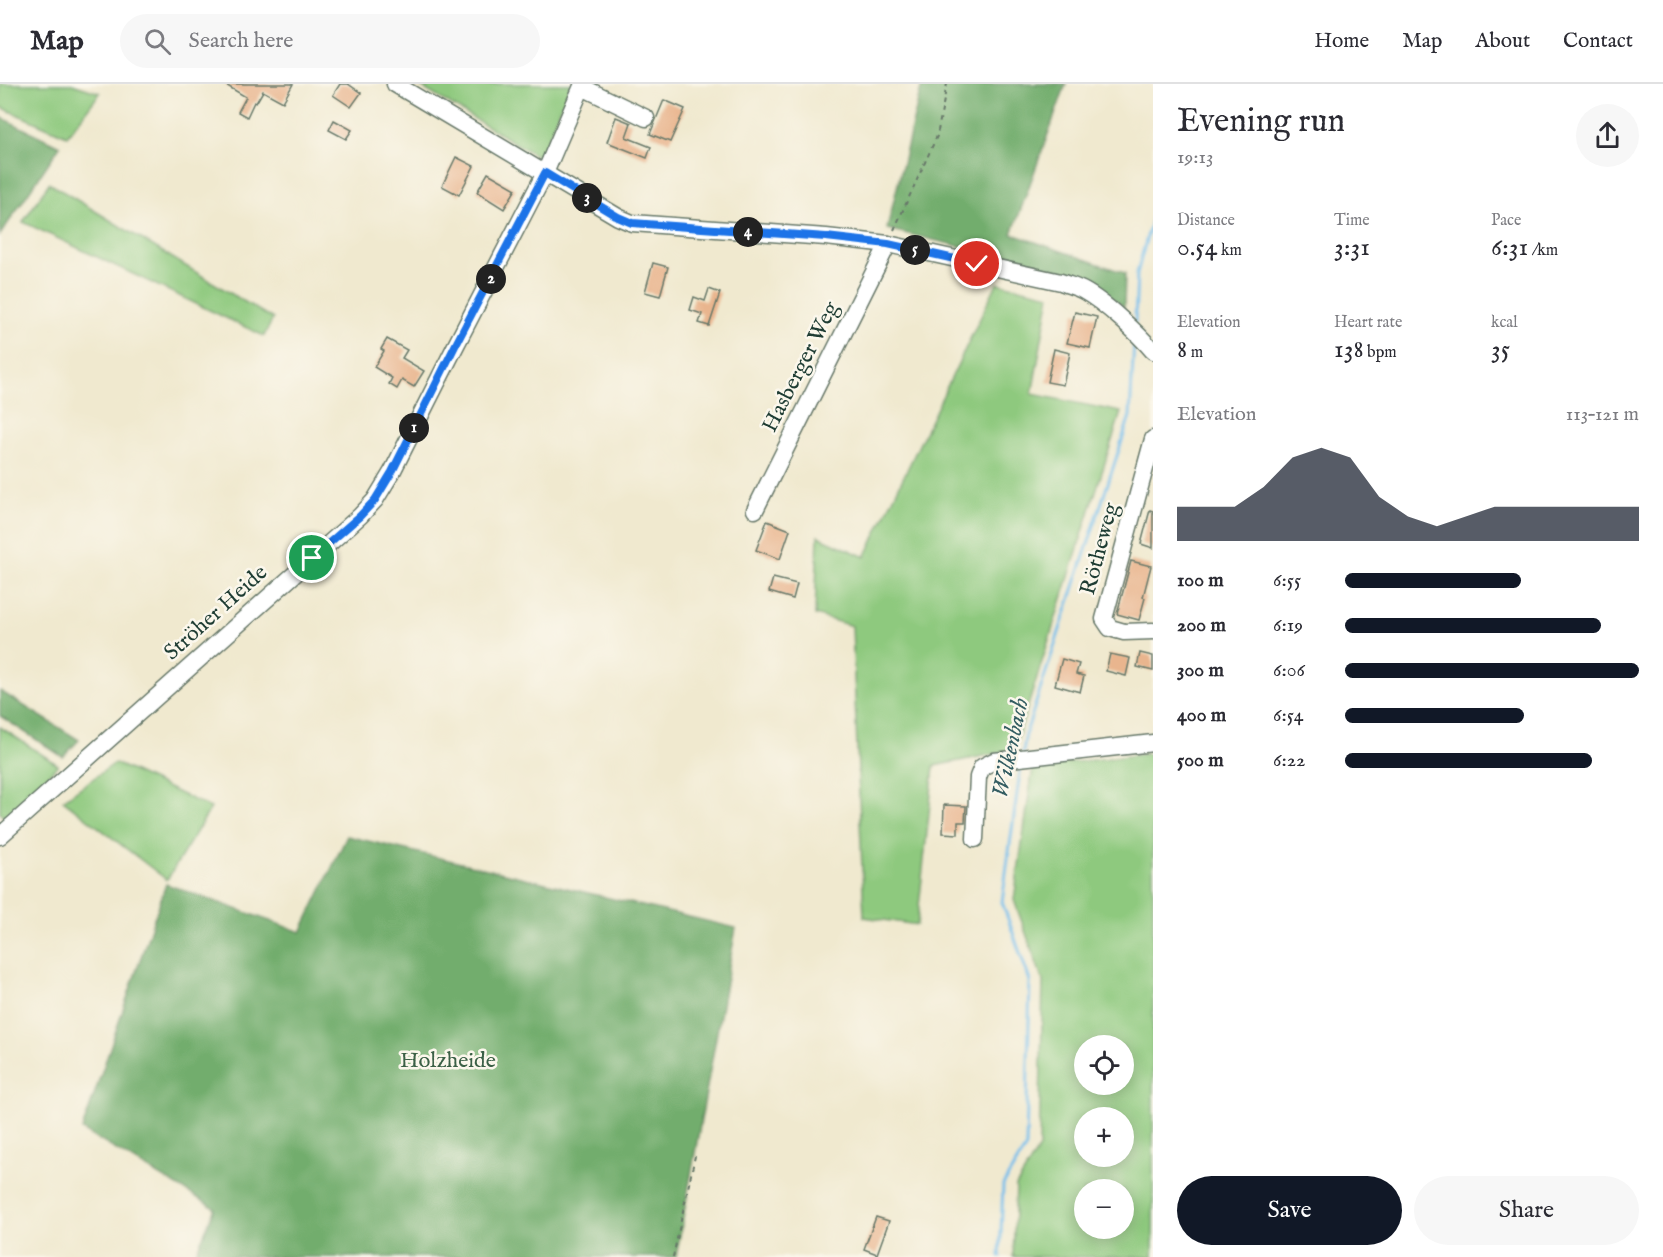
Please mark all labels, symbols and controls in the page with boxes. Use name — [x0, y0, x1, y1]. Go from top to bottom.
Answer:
search box — [120, 14, 540, 68]
text: Map — [30, 24, 84, 59]
icon: search — [141, 25, 174, 58]
text: Search here — [189, 27, 293, 55]
text: Home — [1314, 28, 1369, 55]
text: Map — [1402, 28, 1442, 55]
text: About — [1475, 28, 1530, 55]
text: Contact — [1563, 28, 1633, 55]
text: Evening run — [1177, 101, 1345, 143]
button: share — [1576, 104, 1639, 167]
text: 19:13 — [1177, 145, 1213, 170]
pin: 3 — [572, 183, 602, 213]
text: 3 — [584, 188, 590, 208]
text: Distance — [1177, 211, 1235, 231]
text: Time — [1334, 211, 1370, 231]
text: Pace — [1491, 211, 1521, 231]
pin: 4 — [733, 217, 763, 247]
text: 4 — [744, 222, 752, 242]
text: 0.54 — [1177, 231, 1217, 264]
text: 3:31 — [1334, 231, 1370, 264]
text: 6:31 — [1491, 231, 1528, 264]
pin: 5 — [900, 235, 930, 265]
pin — [951, 238, 1002, 289]
text: 5 — [912, 240, 918, 260]
text: km — [1217, 241, 1242, 261]
text: /km — [1528, 241, 1558, 261]
icon: check — [960, 247, 993, 280]
pin: 2 — [476, 264, 506, 294]
text: 2 — [487, 269, 495, 289]
street label: Hasberger Weg — [756, 296, 846, 437]
text: Elevation — [1177, 313, 1240, 333]
text: Heart rate — [1334, 313, 1402, 333]
text: kcal — [1491, 313, 1518, 333]
text: 8 — [1177, 333, 1187, 366]
text: 138 — [1334, 333, 1364, 366]
text: 35 — [1491, 333, 1510, 366]
text: m — [1187, 343, 1203, 363]
text: bpm — [1364, 343, 1397, 363]
text: Elevation — [1177, 402, 1256, 427]
text: 113–121 m — [1566, 402, 1639, 427]
pin: 1 — [399, 413, 429, 443]
text: 1 — [411, 418, 417, 438]
street label: Rötheweg — [1074, 499, 1126, 598]
pin — [286, 532, 337, 583]
icon: arrive — [295, 541, 328, 574]
street label: Ströher Heide — [158, 559, 274, 667]
text: 100 m — [1177, 568, 1224, 593]
text: 6:55 — [1273, 568, 1301, 593]
text: 200 m — [1177, 613, 1226, 638]
text: 6:19 — [1273, 613, 1303, 638]
text: 300 m — [1177, 658, 1224, 683]
text: 6:06 — [1273, 658, 1305, 683]
water label: Wilkenbach — [985, 695, 1037, 801]
text: 400 m — [1177, 703, 1226, 728]
text: 6:54 — [1273, 703, 1304, 728]
text: 500 m — [1177, 748, 1224, 773]
text: 6:22 — [1273, 748, 1305, 773]
map controls — [1074, 1035, 1134, 1239]
button: locate — [1074, 1035, 1134, 1095]
park label: Holzheide — [400, 1047, 496, 1075]
button: + — [1074, 1107, 1134, 1167]
button: Save — [1177, 1176, 1402, 1245]
button: Share — [1414, 1176, 1639, 1245]
button: − — [1074, 1179, 1134, 1239]

